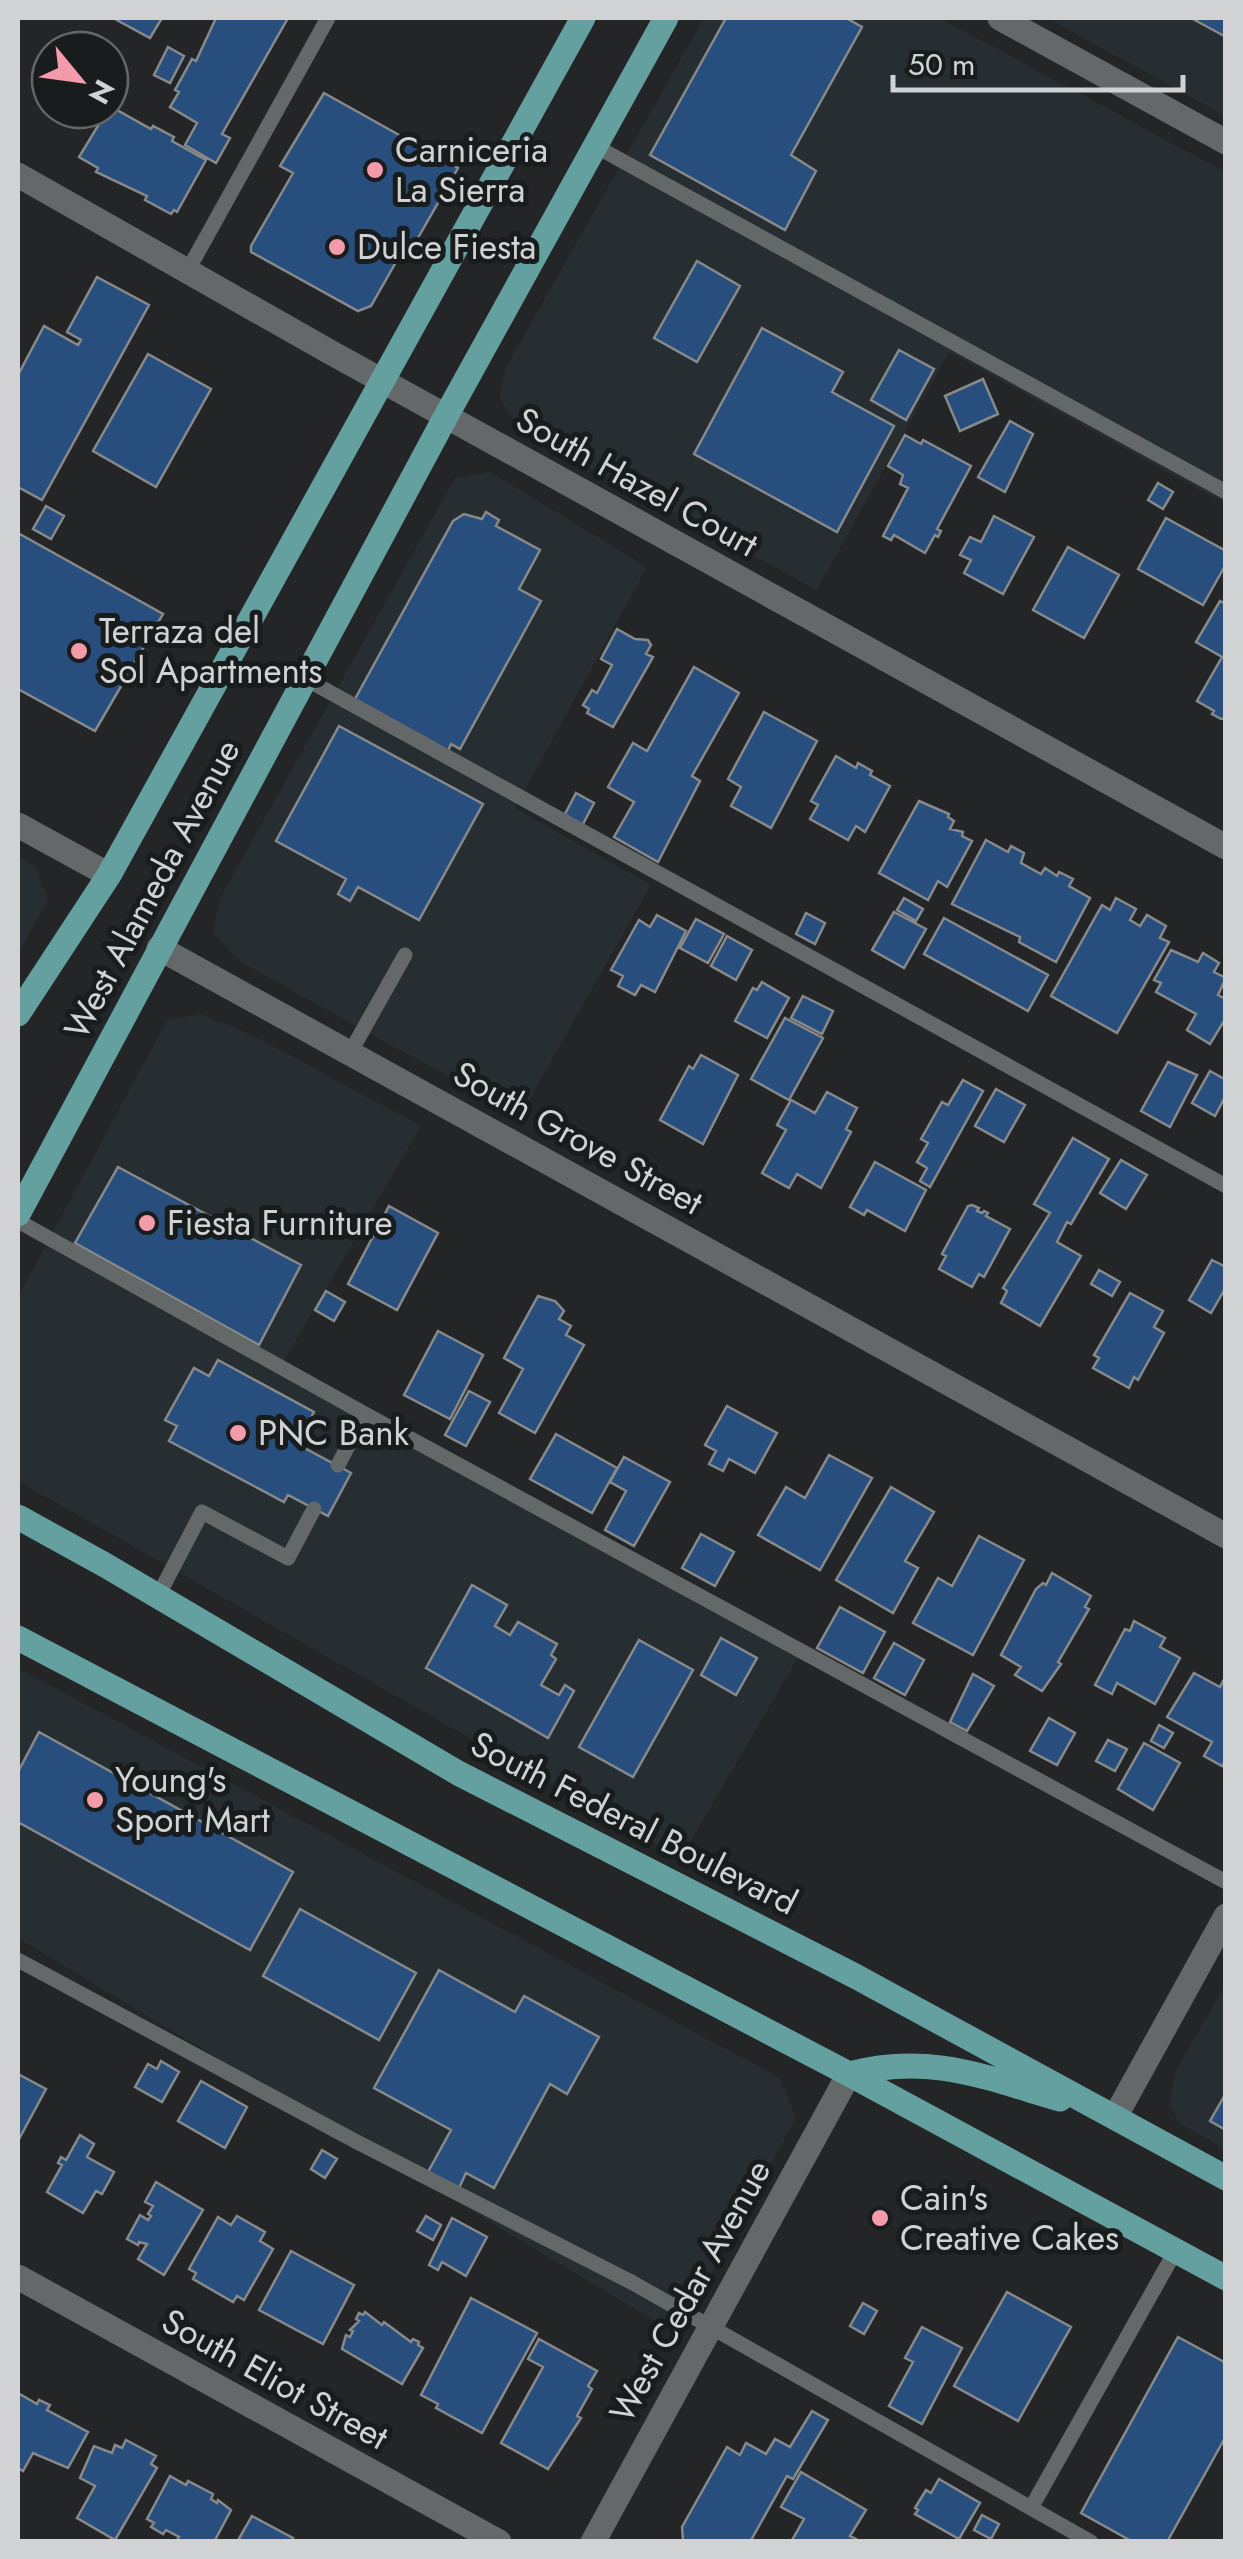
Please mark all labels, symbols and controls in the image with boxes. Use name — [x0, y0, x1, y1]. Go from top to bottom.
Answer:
north arrow — [30, 30, 130, 130]
scale bar — [893, 30, 1183, 92]
text: 50 m — [908, 43, 975, 86]
text: N — [78, 72, 125, 112]
place label: Carniceria La Sierra — [395, 125, 548, 215]
marker: Carniceria La Sierra — [364, 159, 386, 181]
place label: Dulce Fiesta — [357, 222, 536, 272]
marker: Dulce Fiesta — [326, 236, 348, 258]
street label: South Hazel Court — [507, 395, 768, 570]
place label: Terraza del Sol Apartments — [99, 606, 322, 696]
marker: Terraza del Sol Apartments — [68, 640, 90, 662]
street label: West Alameda Avenue — [52, 730, 252, 1048]
street label: South Grove Street — [444, 1049, 712, 1228]
place label: Fiesta Furniture — [167, 1198, 392, 1248]
marker: Fiesta Furniture — [136, 1212, 158, 1234]
place label: PNC Bank — [258, 1408, 410, 1458]
marker: PNC Bank — [227, 1422, 249, 1444]
street label: South Federal Boulevard — [462, 1719, 806, 1927]
place label: Young's Sport Mart — [115, 1755, 270, 1845]
marker: Young's Sport Mart — [84, 1789, 106, 1811]
street label: West Cedar Avenue — [597, 2151, 783, 2431]
place label: Cain's Creative Cakes — [900, 2173, 1119, 2263]
marker: Cain's Creative Cakes — [869, 2207, 891, 2229]
street label: South Eliot Street — [153, 2296, 398, 2462]

